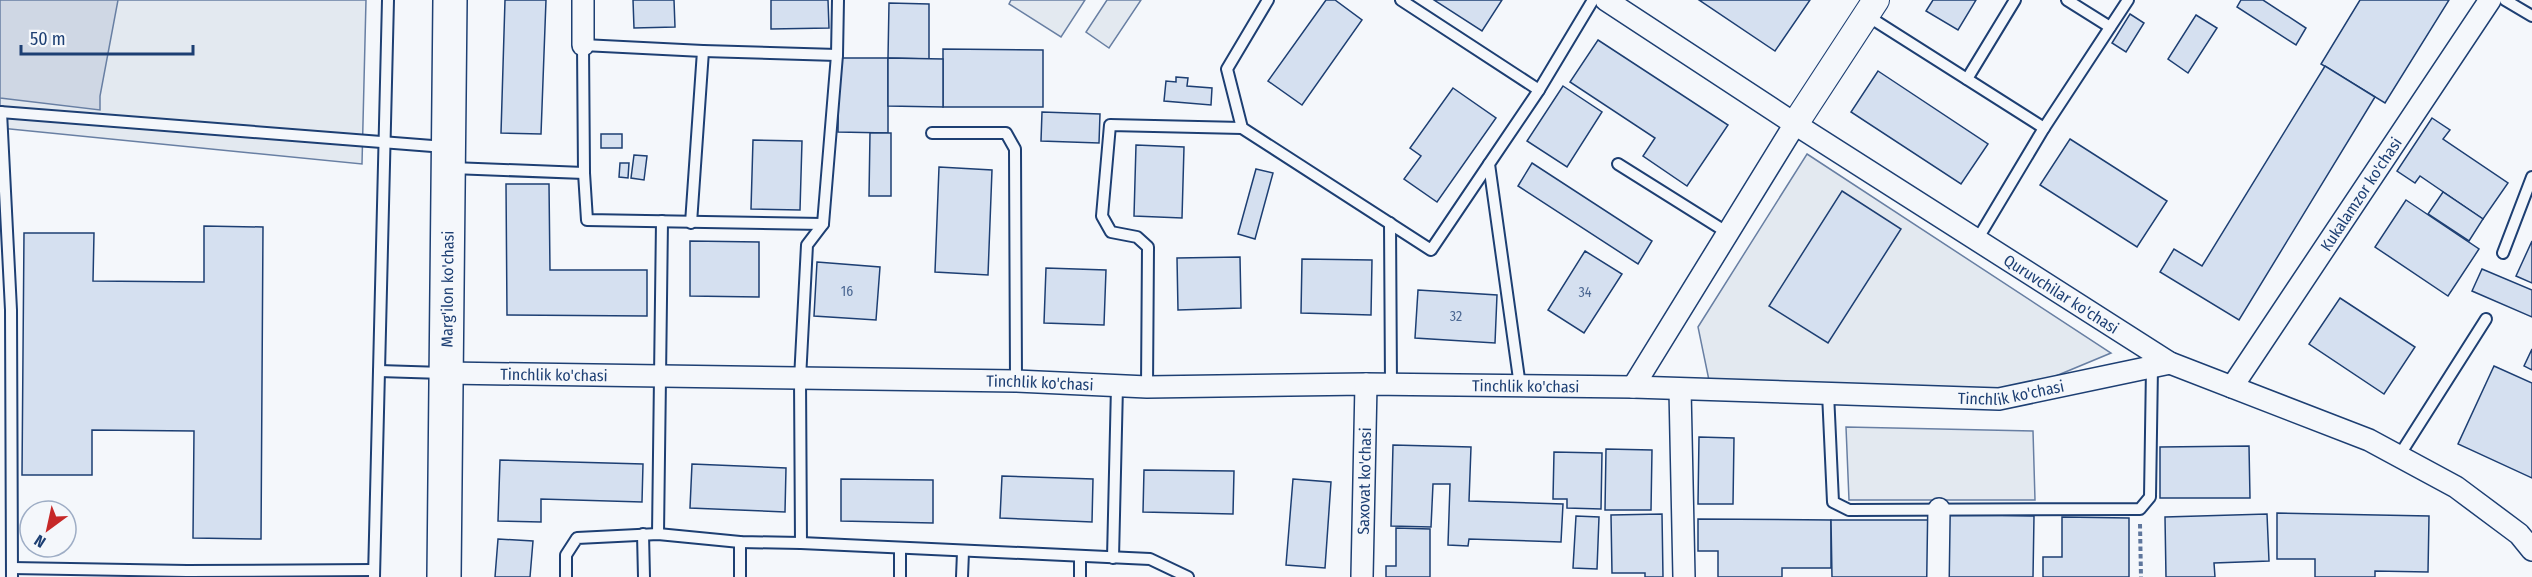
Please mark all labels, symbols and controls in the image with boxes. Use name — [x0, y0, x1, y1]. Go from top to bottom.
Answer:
scale bar — [21, 18, 194, 56]
text: 50 m — [30, 28, 66, 50]
street label: Kukalamzor ko'chasi — [2316, 134, 2406, 255]
street label: Marg'ilon ko'chasi — [437, 231, 458, 348]
street label: Quruvchilar ko'chasi — [2000, 251, 2122, 338]
house number: 16 — [841, 283, 853, 300]
house number: 34 — [1578, 284, 1592, 301]
house number: 32 — [1450, 308, 1462, 325]
street label: Tinchlik ko'chasi — [500, 365, 608, 385]
street label: Tinchlik ko'chasi — [986, 372, 1094, 395]
street label: Tinchlik ko'chasi — [1472, 376, 1580, 396]
street label: Tinchlik ko'chasi — [1958, 377, 2066, 409]
street label: Saxovat ko'chasi — [1354, 427, 1375, 535]
north arrow — [18, 499, 78, 559]
text: N — [31, 531, 49, 552]

